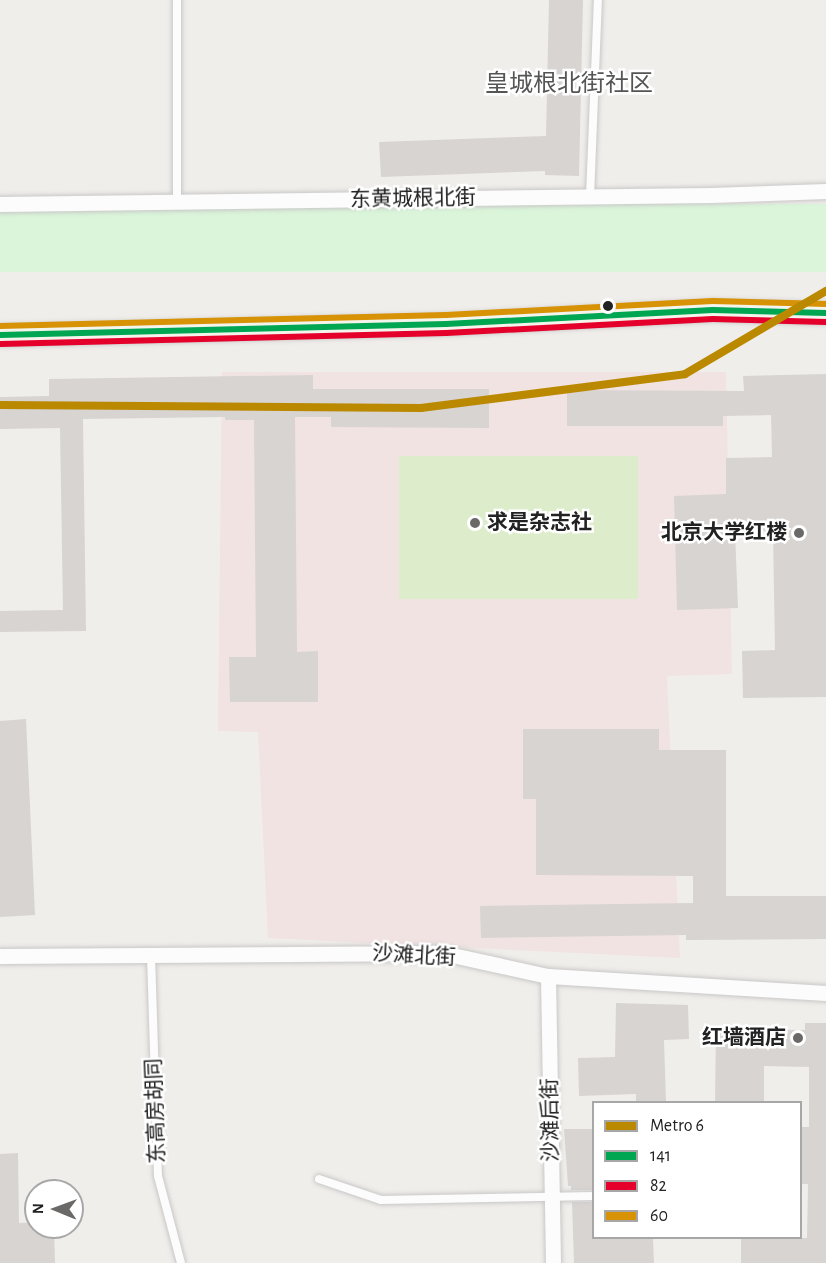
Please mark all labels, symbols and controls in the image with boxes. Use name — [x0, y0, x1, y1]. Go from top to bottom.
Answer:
district label: 皇城根北街社区 — [485, 71, 653, 99]
street label: 东黄城根北街 — [350, 185, 476, 213]
unlabelled marker — [602, 300, 614, 312]
place label: 求是杂志社 — [487, 510, 592, 536]
marker: 求是杂志社 — [468, 516, 482, 530]
place label: 北京大学红楼 — [661, 520, 787, 546]
marker: 北京大学红楼 — [792, 526, 806, 540]
street label: 沙滩北街 — [371, 941, 457, 971]
place label: 红墙酒店 — [702, 1025, 786, 1051]
marker: 红墙酒店 — [791, 1031, 805, 1045]
street label: 东高房胡同 — [142, 1058, 170, 1164]
street label: 沙滩后街 — [538, 1078, 564, 1162]
legend — [592, 1101, 802, 1239]
text: Metro 6 — [650, 1117, 704, 1135]
text: 141 — [650, 1147, 671, 1165]
text: 82 — [650, 1177, 667, 1195]
north arrow — [24, 1179, 84, 1239]
text: N — [30, 1203, 46, 1214]
text: 60 — [650, 1207, 668, 1225]

